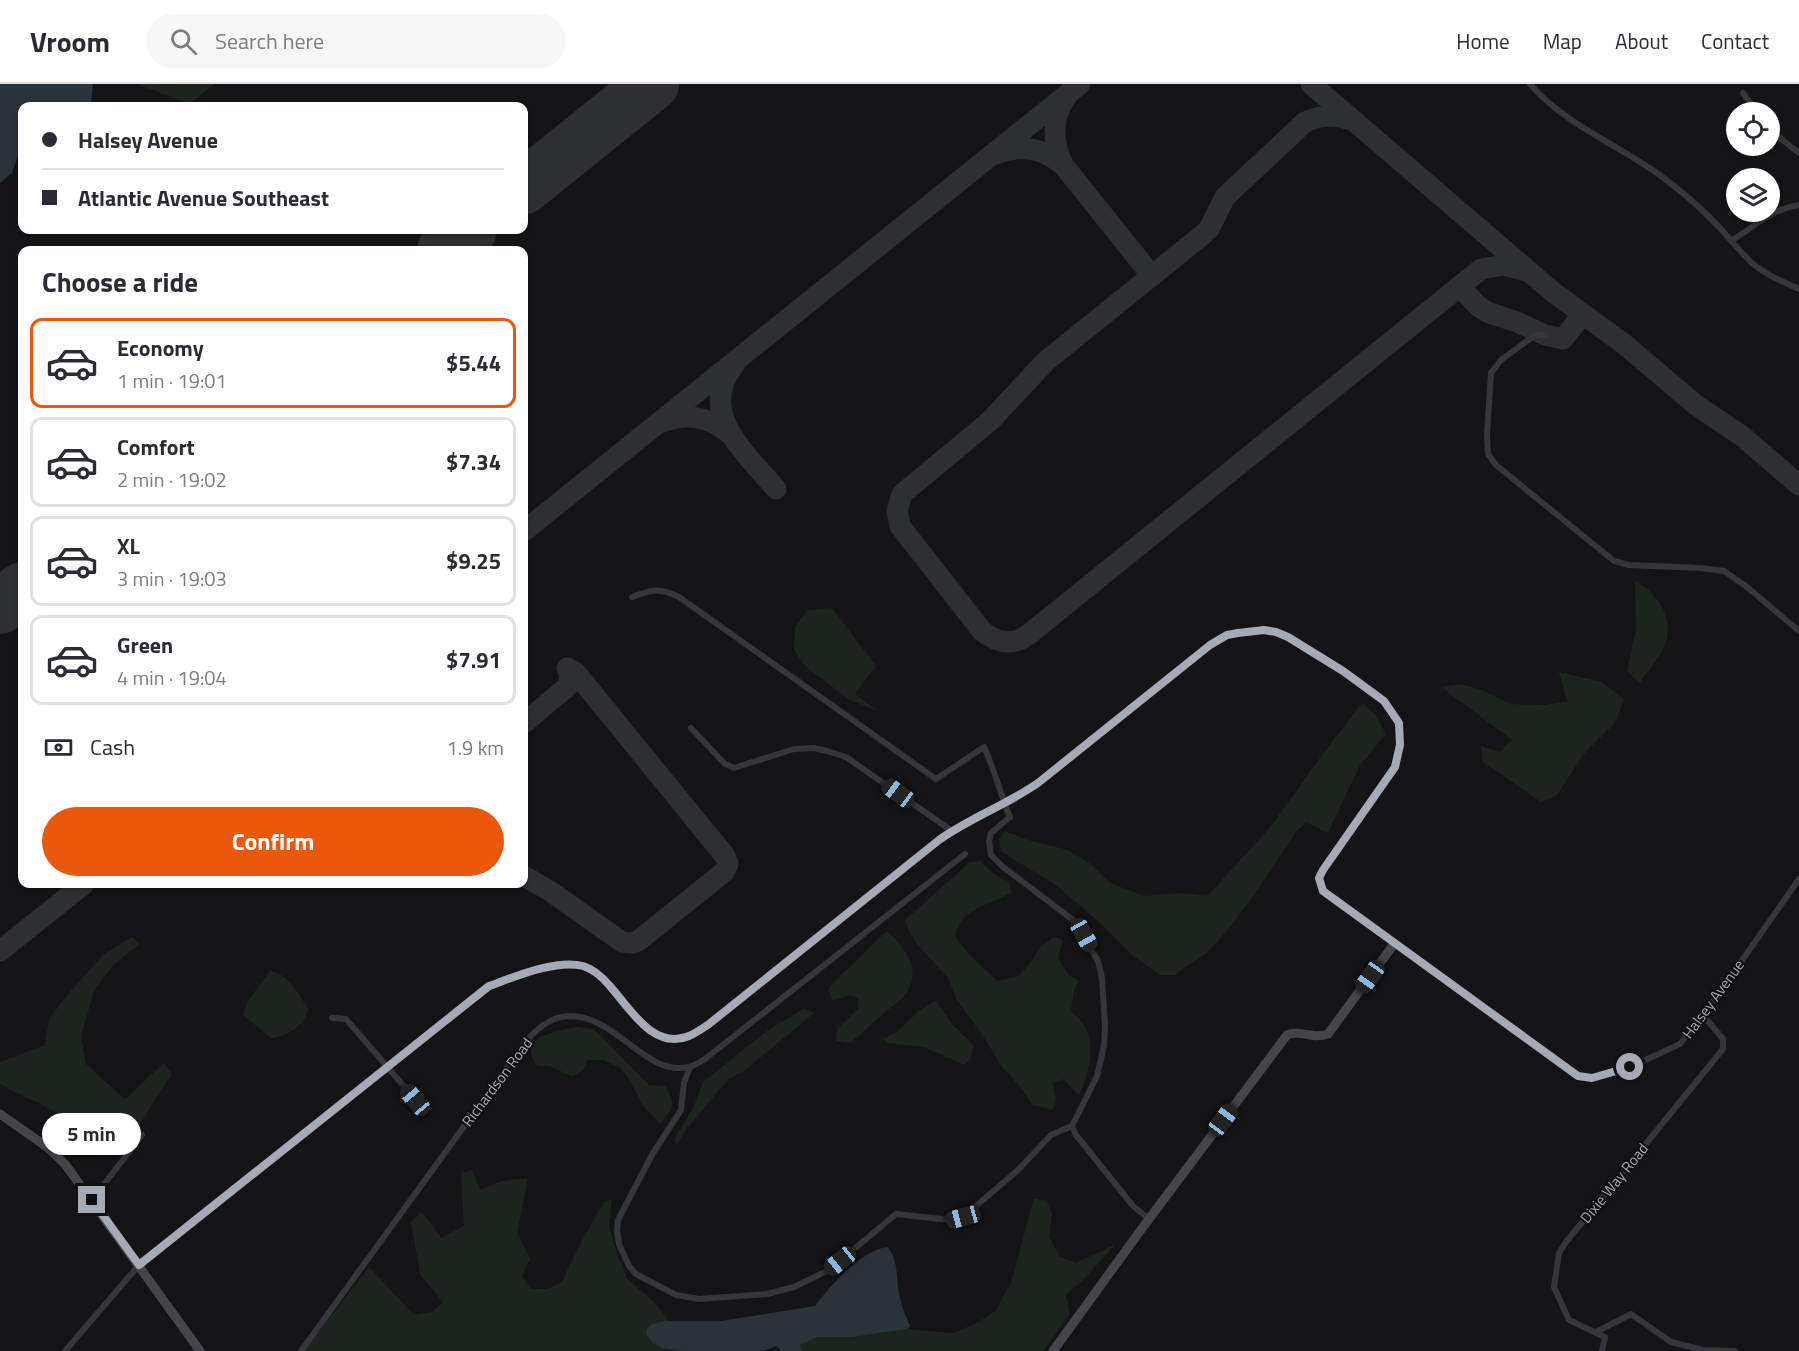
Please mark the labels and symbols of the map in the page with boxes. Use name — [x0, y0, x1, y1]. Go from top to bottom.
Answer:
car — [878, 775, 918, 811]
car — [1067, 915, 1101, 955]
street label: Halsey Avenue — [1676, 955, 1750, 1043]
car — [1352, 957, 1388, 997]
street label: Richardson Road — [456, 1033, 538, 1131]
route start — [1616, 1053, 1643, 1080]
car — [397, 1080, 433, 1120]
car — [1205, 1100, 1241, 1140]
callout: 5 min — [42, 1113, 142, 1155]
street label: Dixie Way Road — [1574, 1138, 1654, 1228]
route end — [78, 1186, 105, 1213]
car — [943, 1204, 983, 1230]
car — [820, 1243, 860, 1279]

